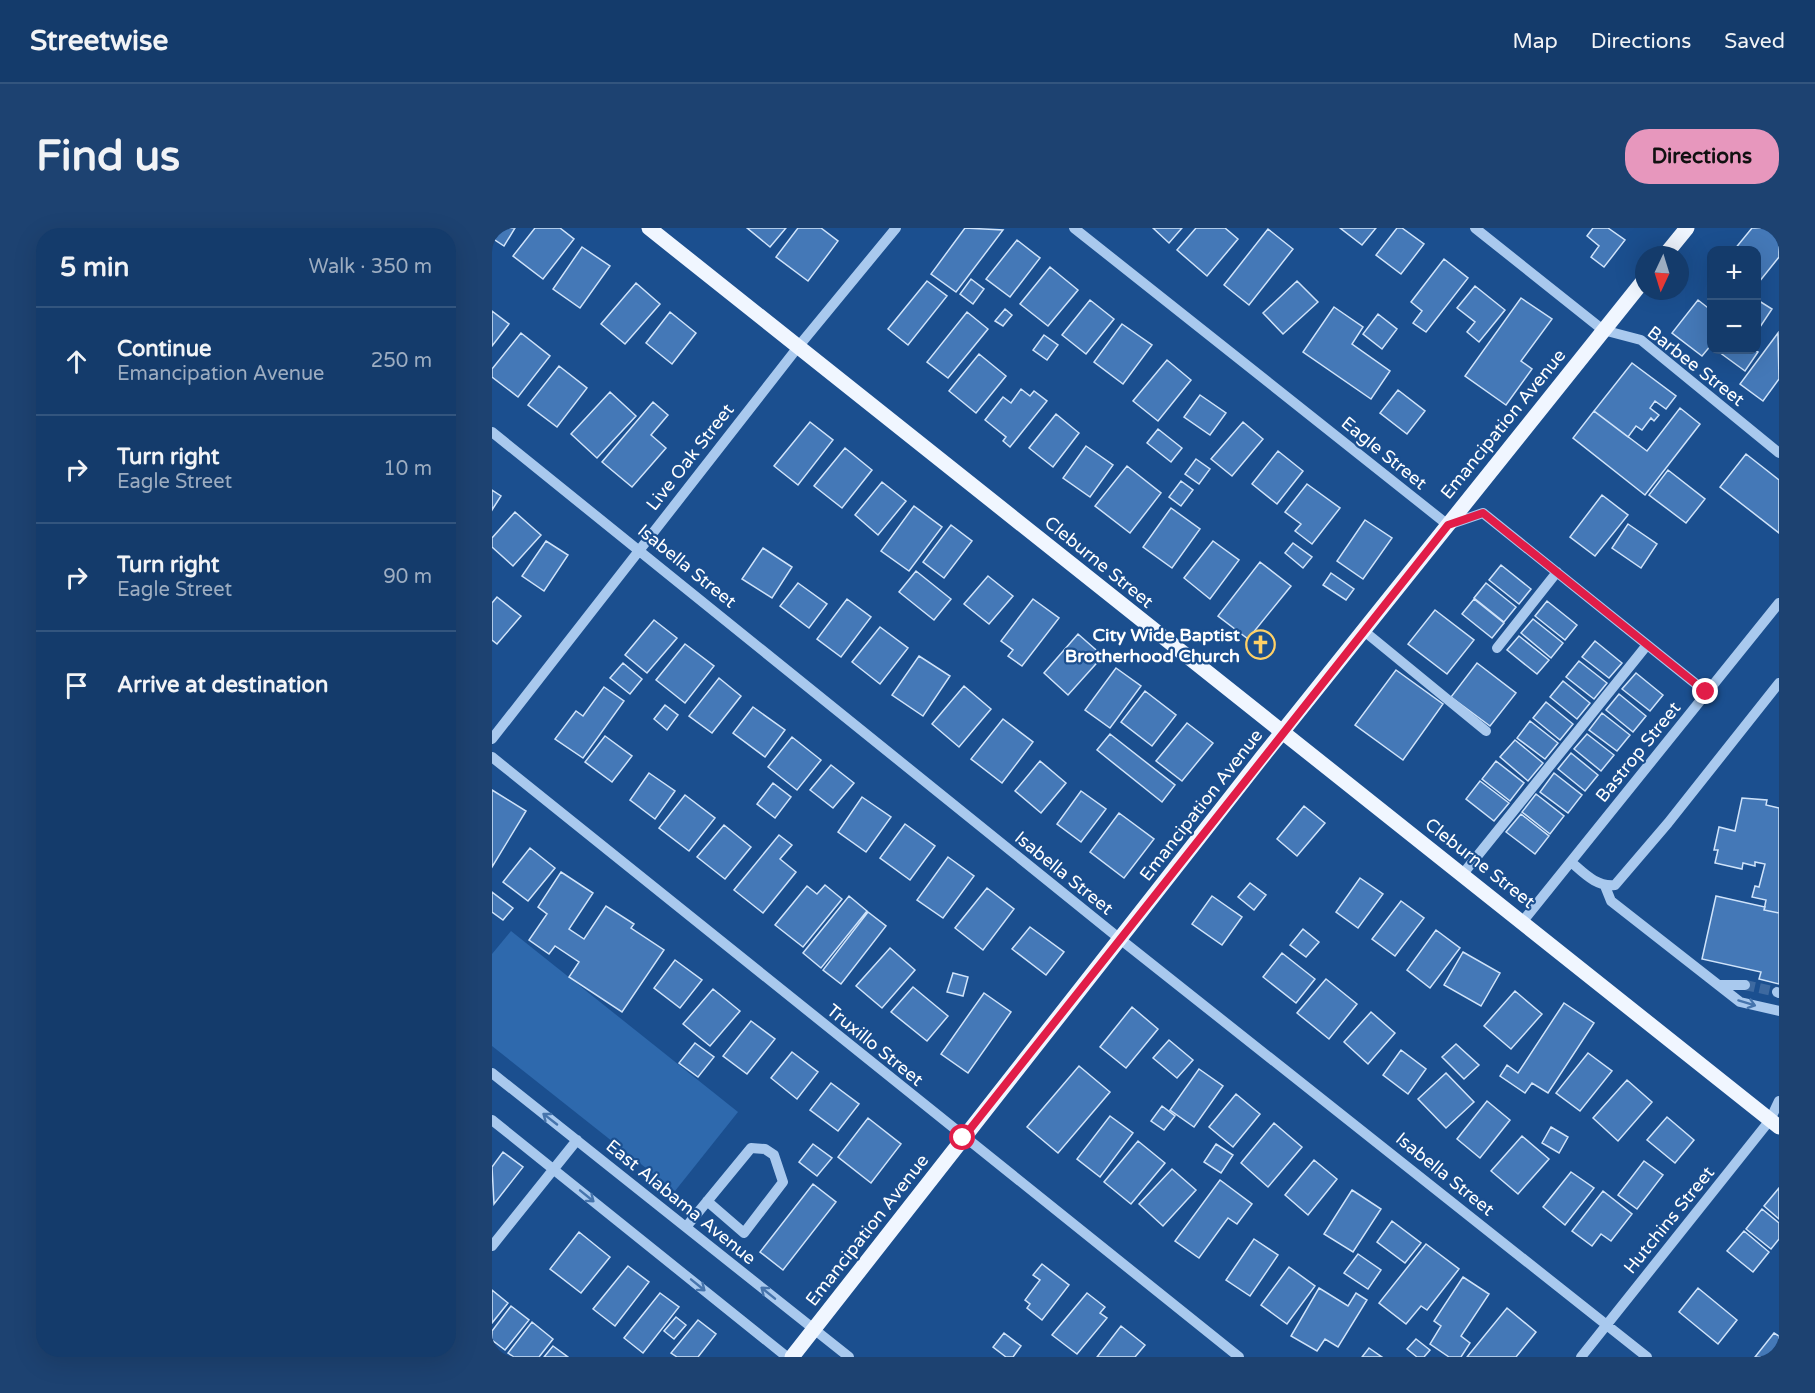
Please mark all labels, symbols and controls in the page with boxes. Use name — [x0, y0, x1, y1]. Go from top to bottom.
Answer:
text: Streetwise — [30, 24, 168, 58]
text: Map — [1512, 29, 1558, 54]
text: Directions — [1591, 29, 1691, 54]
text: Saved — [1724, 29, 1785, 54]
button: Directions — [1625, 129, 1779, 184]
text: Find us — [36, 131, 180, 182]
north arrow — [1635, 246, 1689, 300]
map controls — [1707, 246, 1761, 354]
button: + — [1707, 246, 1761, 300]
text: 5 min — [60, 252, 129, 283]
text: Walk · 350 m — [309, 255, 432, 279]
button: − — [1707, 300, 1761, 354]
street label: Barbee Street — [1643, 321, 1749, 411]
text: Continue — [117, 336, 212, 362]
icon: ahead — [60, 345, 93, 378]
street label: Emancipation Avenue — [1436, 345, 1570, 503]
text: 250 m — [371, 349, 432, 373]
text: Emancipation Avenue — [117, 362, 324, 386]
street label: Live Oak Street — [641, 399, 739, 515]
street label: Eagle Street — [1337, 412, 1431, 494]
text: Turn right — [117, 444, 219, 470]
icon: right — [60, 453, 93, 486]
text: 10 m — [383, 457, 432, 481]
text: Eagle Street — [117, 470, 232, 494]
street label: Cleburne Street — [1040, 511, 1158, 613]
street label: Isabella Street — [633, 520, 741, 613]
text: Turn right — [117, 552, 219, 578]
icon: right — [60, 561, 93, 594]
text: 90 m — [383, 565, 432, 589]
text: Eagle Street — [117, 578, 232, 602]
place label: City Wide Baptist Brotherhood Church — [1065, 624, 1240, 667]
church icon: City Wide Baptist Brotherhood Church — [1245, 629, 1277, 661]
icon: arrive — [60, 669, 93, 702]
text: Arrive at destination — [117, 672, 328, 698]
route end — [1692, 678, 1718, 704]
street label: Bastrop Street — [1591, 697, 1685, 807]
street label: Emancipation Avenue — [1135, 725, 1267, 885]
street label: Cleburne Street — [1421, 813, 1540, 913]
street label: Isabella Street — [1010, 827, 1118, 920]
one-way arrow — [1737, 998, 1756, 1009]
street label: Truxillo Street — [822, 999, 928, 1091]
one-way arrow — [543, 1112, 559, 1125]
route start — [949, 1124, 975, 1150]
street label: Isabella Street — [1391, 1128, 1499, 1221]
street label: East Alabama Avenue — [602, 1135, 760, 1269]
street label: Emancipation Avenue — [801, 1150, 933, 1310]
street label: Hutchins Street — [1619, 1162, 1719, 1278]
one-way arrow — [579, 1189, 595, 1202]
one-way arrow — [690, 1279, 706, 1292]
one-way arrow — [761, 1286, 777, 1299]

